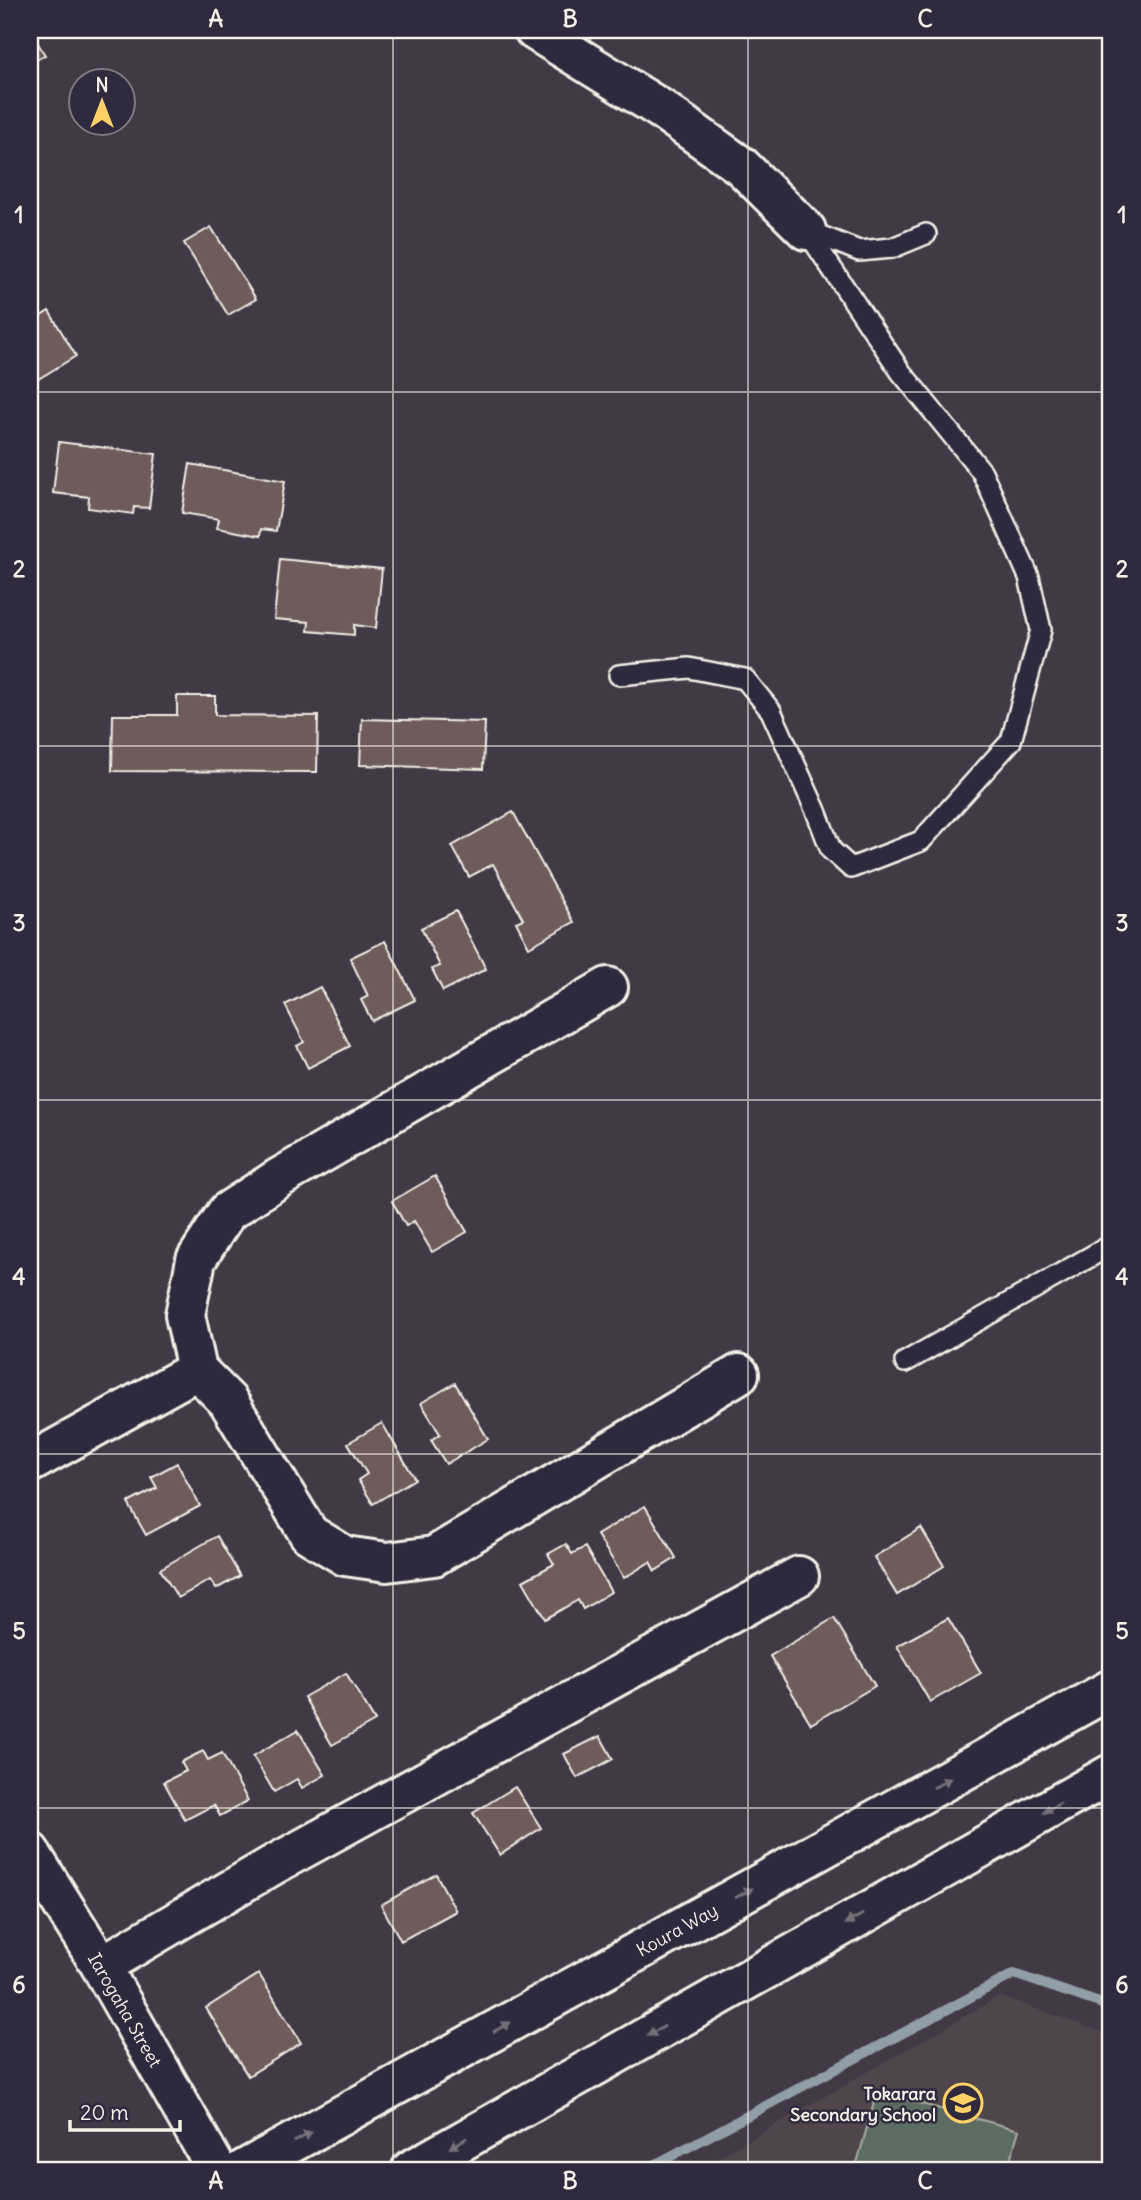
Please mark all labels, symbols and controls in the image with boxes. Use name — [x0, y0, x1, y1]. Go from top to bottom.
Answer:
text: A — [209, 4, 224, 33]
text: B — [562, 4, 578, 33]
text: C — [917, 4, 933, 33]
north arrow — [66, 66, 136, 136]
text: N — [95, 73, 109, 97]
text: 1 — [14, 200, 24, 229]
text: 1 — [1117, 200, 1127, 229]
text: 2 — [13, 554, 26, 583]
text: 2 — [1116, 554, 1129, 583]
text: 3 — [12, 908, 26, 937]
text: 3 — [1115, 908, 1129, 937]
text: 4 — [12, 1262, 26, 1291]
text: 4 — [1115, 1262, 1129, 1291]
text: 5 — [12, 1616, 26, 1645]
text: 5 — [1115, 1616, 1129, 1645]
one-way arrow — [933, 1777, 953, 1789]
one-way arrow — [1042, 1802, 1062, 1814]
one-way arrow — [734, 1887, 753, 1899]
street label: Koura Way — [632, 1898, 722, 1962]
one-way arrow — [844, 1913, 863, 1925]
street label: Iarogaha Street — [83, 1949, 167, 2071]
text: 6 — [12, 1970, 26, 1999]
text: 6 — [1115, 1970, 1129, 1999]
one-way arrow — [492, 2021, 511, 2033]
one-way arrow — [646, 2025, 665, 2037]
place label: Tokarara Secondary School — [790, 2082, 936, 2126]
school or university icon: Tokarara Secondary School — [942, 2082, 984, 2124]
scale bar — [70, 2088, 180, 2132]
text: 20 m — [80, 2099, 129, 2126]
one-way arrow — [293, 2131, 312, 2143]
one-way arrow — [448, 2137, 467, 2149]
text: A — [209, 2166, 224, 2195]
text: B — [562, 2166, 578, 2195]
text: C — [917, 2166, 933, 2195]

